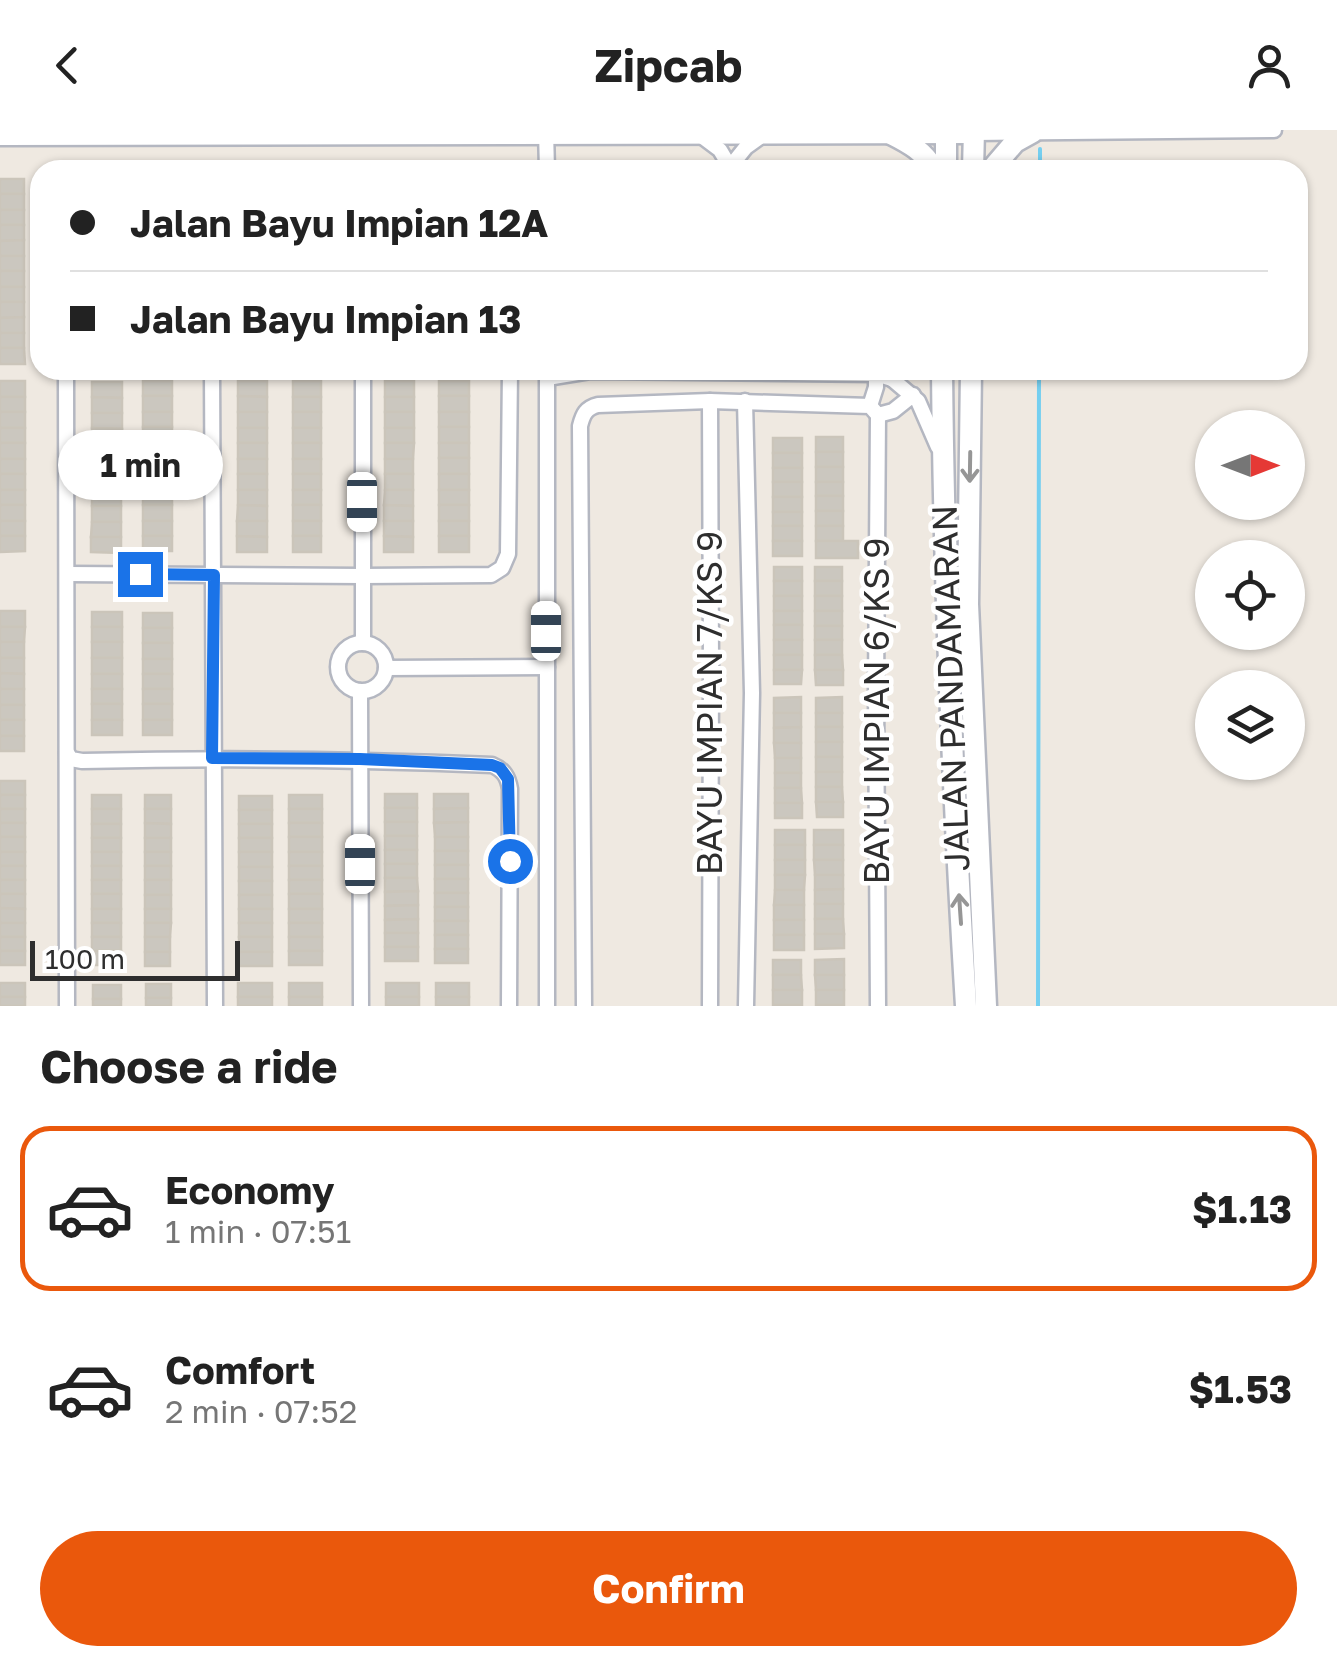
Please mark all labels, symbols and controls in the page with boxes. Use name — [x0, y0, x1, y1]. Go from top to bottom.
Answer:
icon: back — [40, 38, 95, 93]
text: Zipcab — [594, 38, 743, 92]
icon: person — [1242, 38, 1297, 93]
text: Jalan Bayu Impian 12A — [130, 200, 548, 245]
text: Jalan Bayu Impian 13 — [130, 296, 521, 341]
north arrow — [1195, 410, 1305, 520]
map controls — [1195, 410, 1305, 780]
callout: 1 min — [58, 429, 222, 499]
text: 1 min — [100, 446, 181, 484]
one-way arrow — [960, 451, 979, 483]
car — [347, 472, 377, 532]
street label: JALAN PANDAMARAN — [923, 504, 977, 872]
street label: BAYU IMPIAN 7/KS 9 — [688, 531, 730, 875]
street label: BAYU IMPIAN 6/KS 9 — [855, 538, 897, 884]
button: locate — [1195, 540, 1305, 650]
route end — [118, 552, 163, 597]
car — [531, 601, 561, 661]
button: layers — [1195, 670, 1305, 780]
car — [345, 834, 375, 894]
route start — [488, 839, 533, 884]
one-way arrow — [950, 893, 969, 925]
scale bar — [30, 936, 240, 980]
text: 100 m — [45, 942, 125, 975]
text: Choose a ride — [40, 1039, 338, 1093]
icon: car — [45, 1164, 135, 1254]
text: Economy — [165, 1167, 334, 1212]
text: $1.13 — [1192, 1186, 1292, 1231]
text: 1 min · 07:51 — [165, 1212, 351, 1250]
icon: car — [45, 1344, 135, 1434]
text: Comfort — [165, 1347, 315, 1392]
text: $1.53 — [1188, 1366, 1292, 1411]
text: 2 min · 07:52 — [165, 1392, 357, 1430]
button: Confirm — [40, 1531, 1297, 1646]

